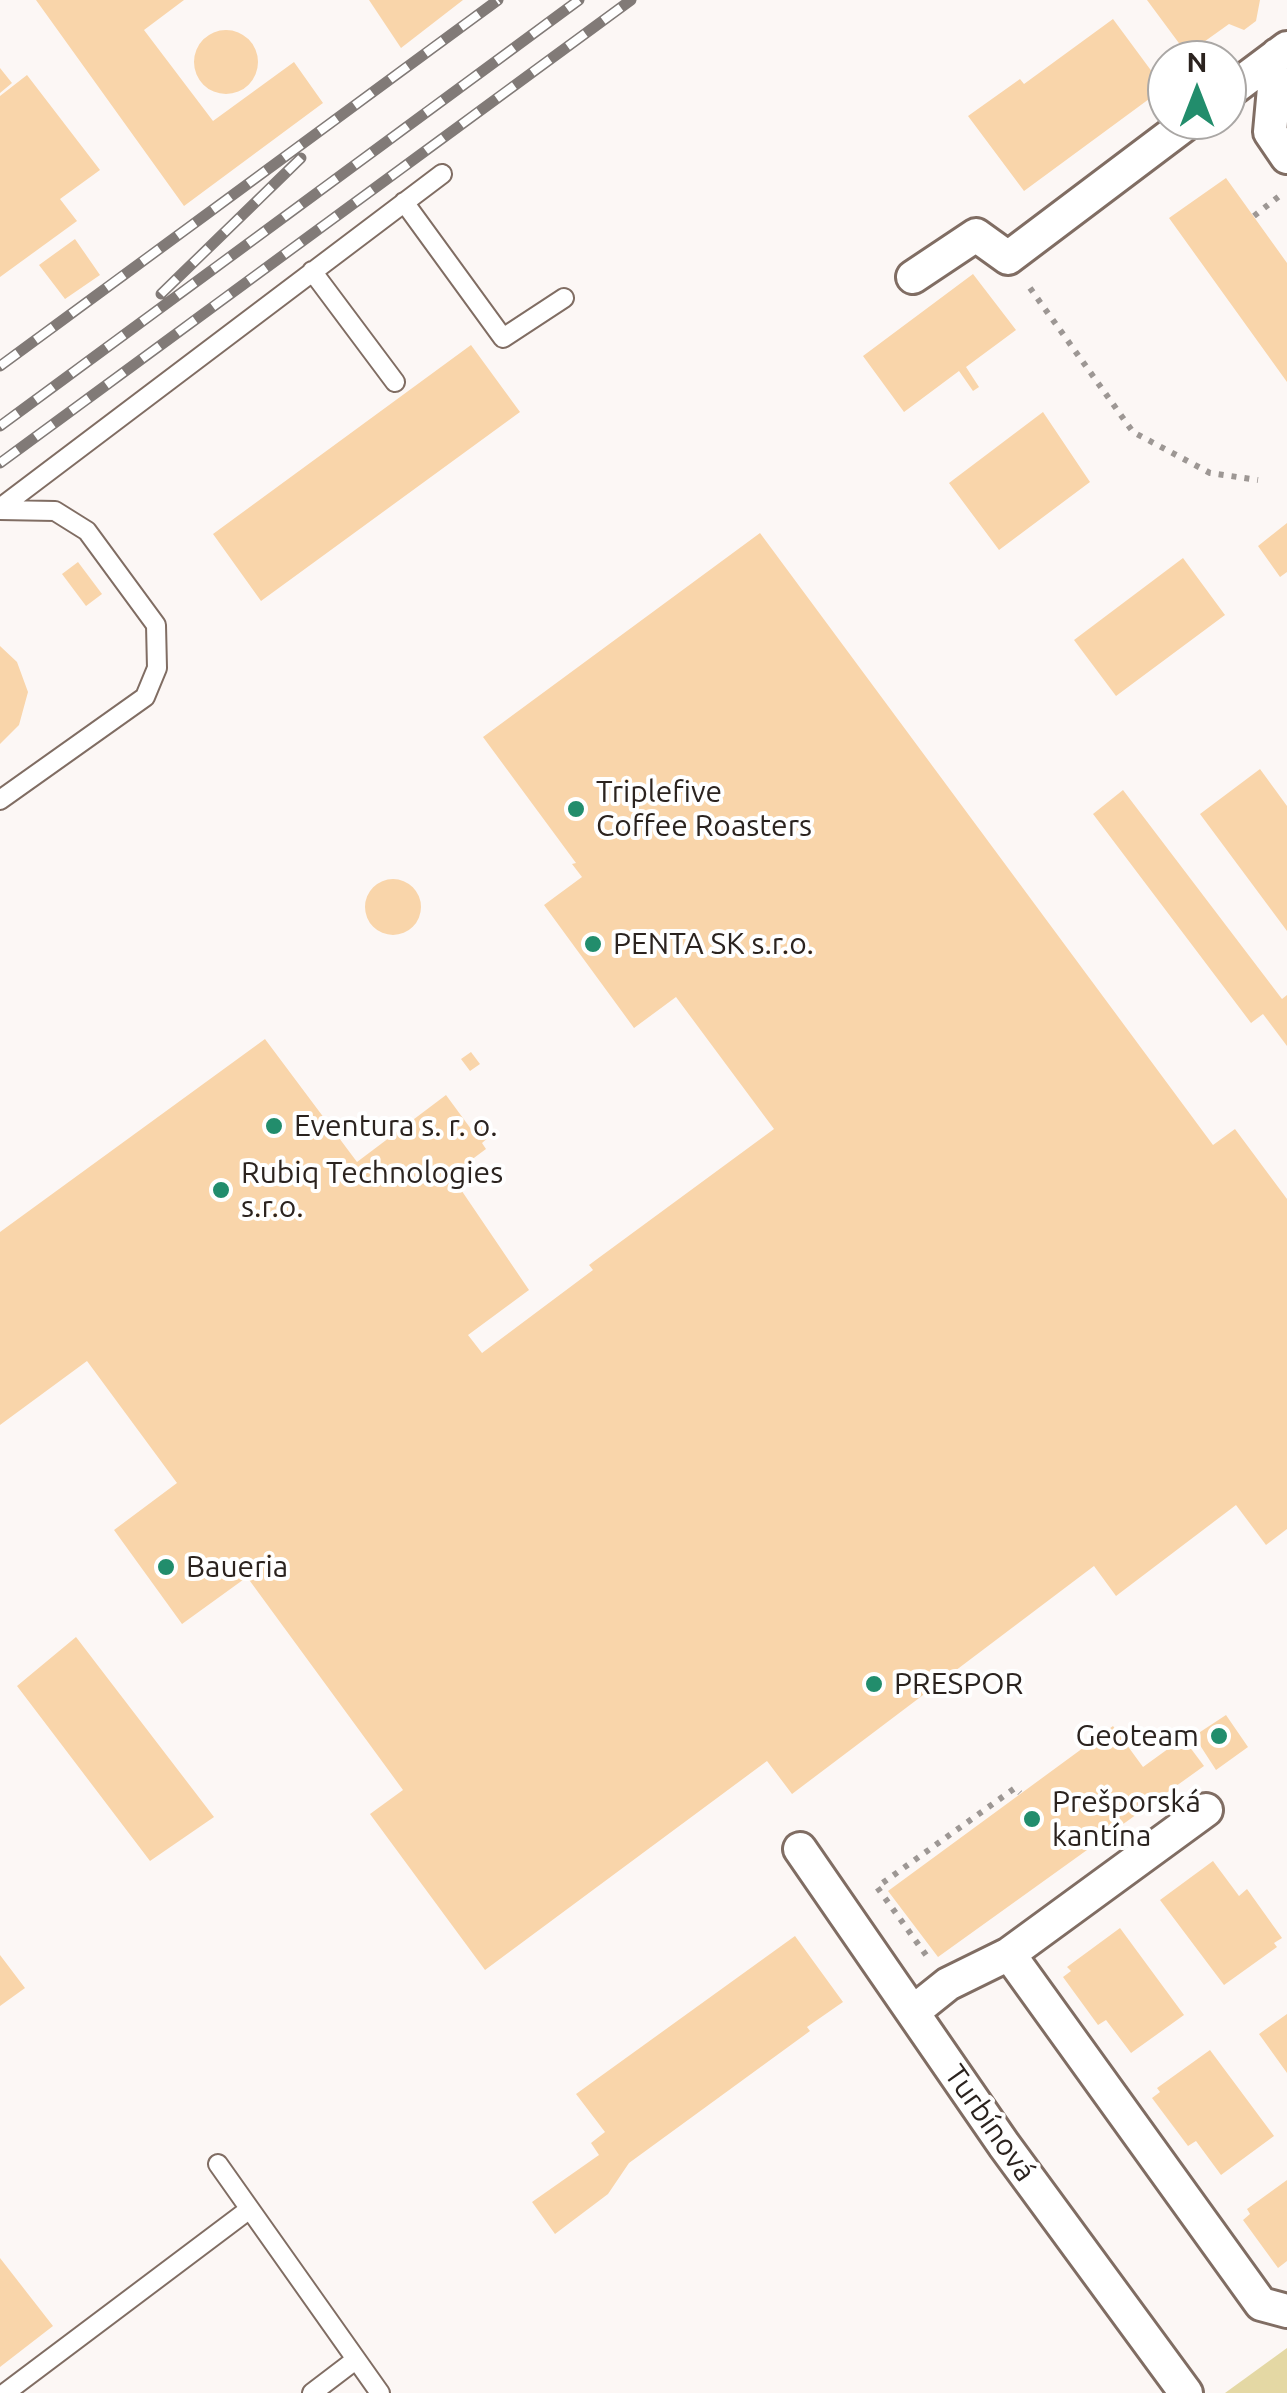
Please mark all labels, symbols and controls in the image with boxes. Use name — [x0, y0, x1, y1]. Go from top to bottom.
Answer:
north arrow — [1147, 40, 1247, 140]
text: N — [1187, 46, 1207, 77]
place label: Triplefive Coffee Roasters — [596, 774, 812, 844]
marker: Triplefive Coffee Roasters — [565, 798, 587, 820]
place label: PENTA SK s.r.o. — [613, 926, 814, 962]
marker: PENTA SK s.r.o. — [582, 933, 604, 955]
place label: Eventura s. r. o. — [294, 1108, 498, 1144]
marker: Eventura s. r. o. — [263, 1115, 285, 1137]
place label: Rubiq Technologies s.r.o. — [241, 1155, 503, 1226]
marker: Rubiq Technologies s.r.o. — [210, 1179, 232, 1201]
place label: Baueria — [186, 1549, 288, 1585]
marker: Baueria — [155, 1556, 177, 1578]
place label: PRESPOR — [894, 1666, 1023, 1702]
marker: PRESPOR — [863, 1673, 885, 1695]
place label: Geoteam — [1075, 1718, 1199, 1754]
marker: Geoteam — [1208, 1725, 1230, 1747]
place label: Prešporská kantína — [1052, 1784, 1201, 1854]
marker: Prešporská kantína — [1021, 1808, 1043, 1830]
street label: Turbínová — [937, 2058, 1043, 2188]

